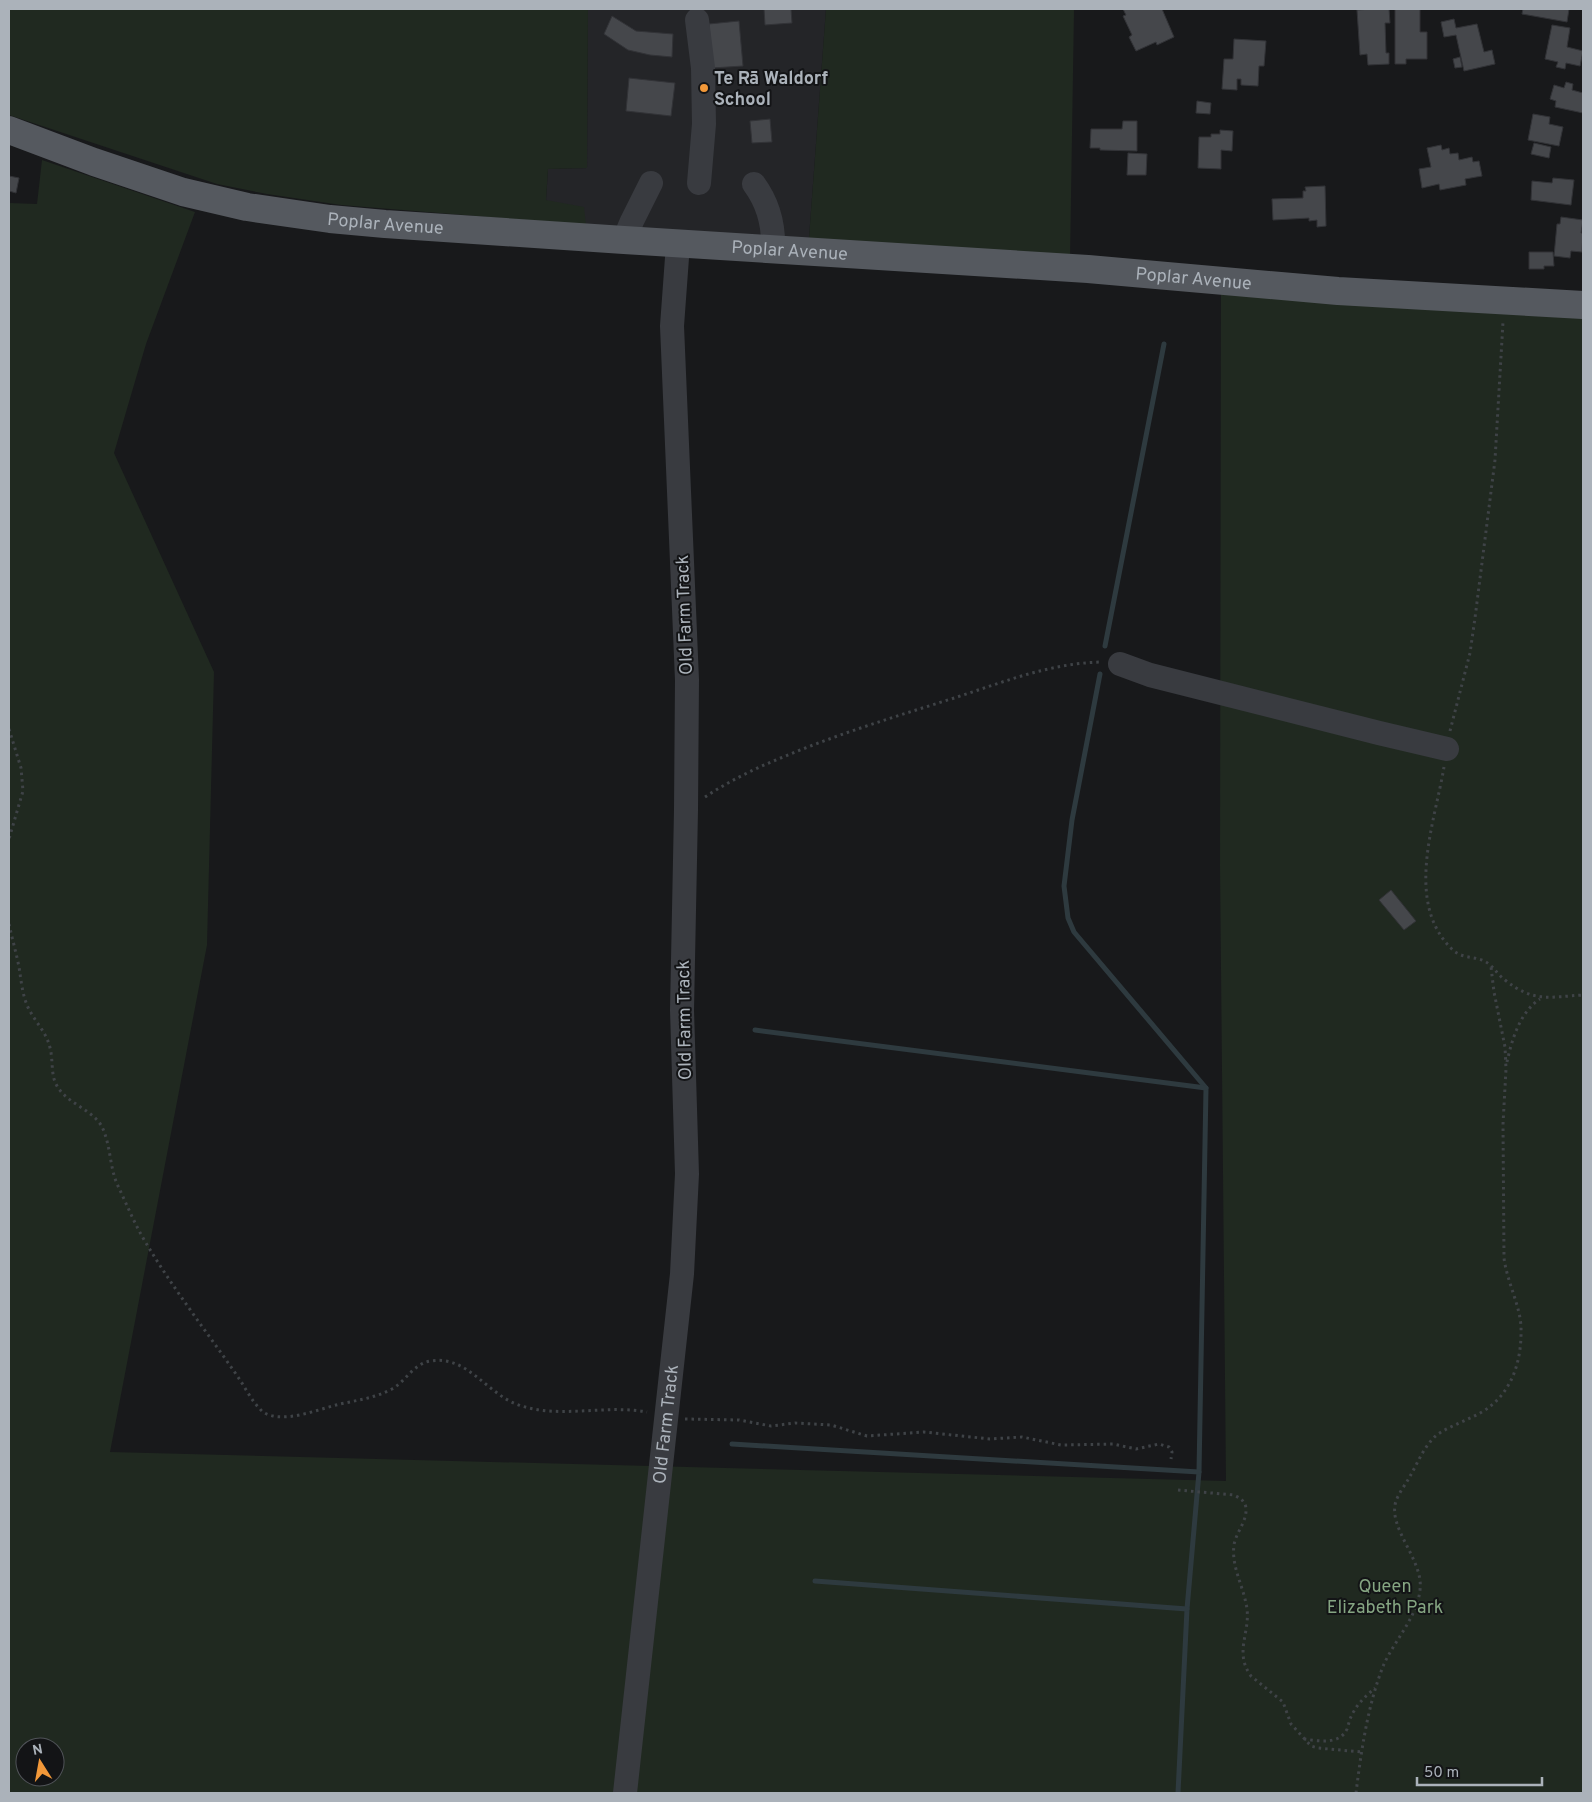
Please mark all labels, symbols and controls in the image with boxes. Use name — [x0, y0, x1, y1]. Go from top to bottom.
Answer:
place label: Te Rā Waldorf School — [714, 68, 828, 112]
marker: Te Rā Waldorf School — [698, 82, 710, 94]
street label: Poplar Avenue — [326, 209, 444, 241]
street label: Poplar Avenue — [731, 237, 848, 267]
street label: Poplar Avenue — [1134, 263, 1253, 296]
street label: Old Farm Track — [672, 555, 699, 675]
street label: Old Farm Track — [673, 960, 698, 1080]
street label: Old Farm Track — [649, 1363, 685, 1485]
park label: Queen Elizabeth Park — [1327, 1576, 1443, 1620]
north arrow — [15, 1737, 65, 1787]
text: N — [31, 1741, 44, 1760]
scale bar — [1417, 1754, 1542, 1786]
text: 50 m — [1424, 1764, 1459, 1783]

